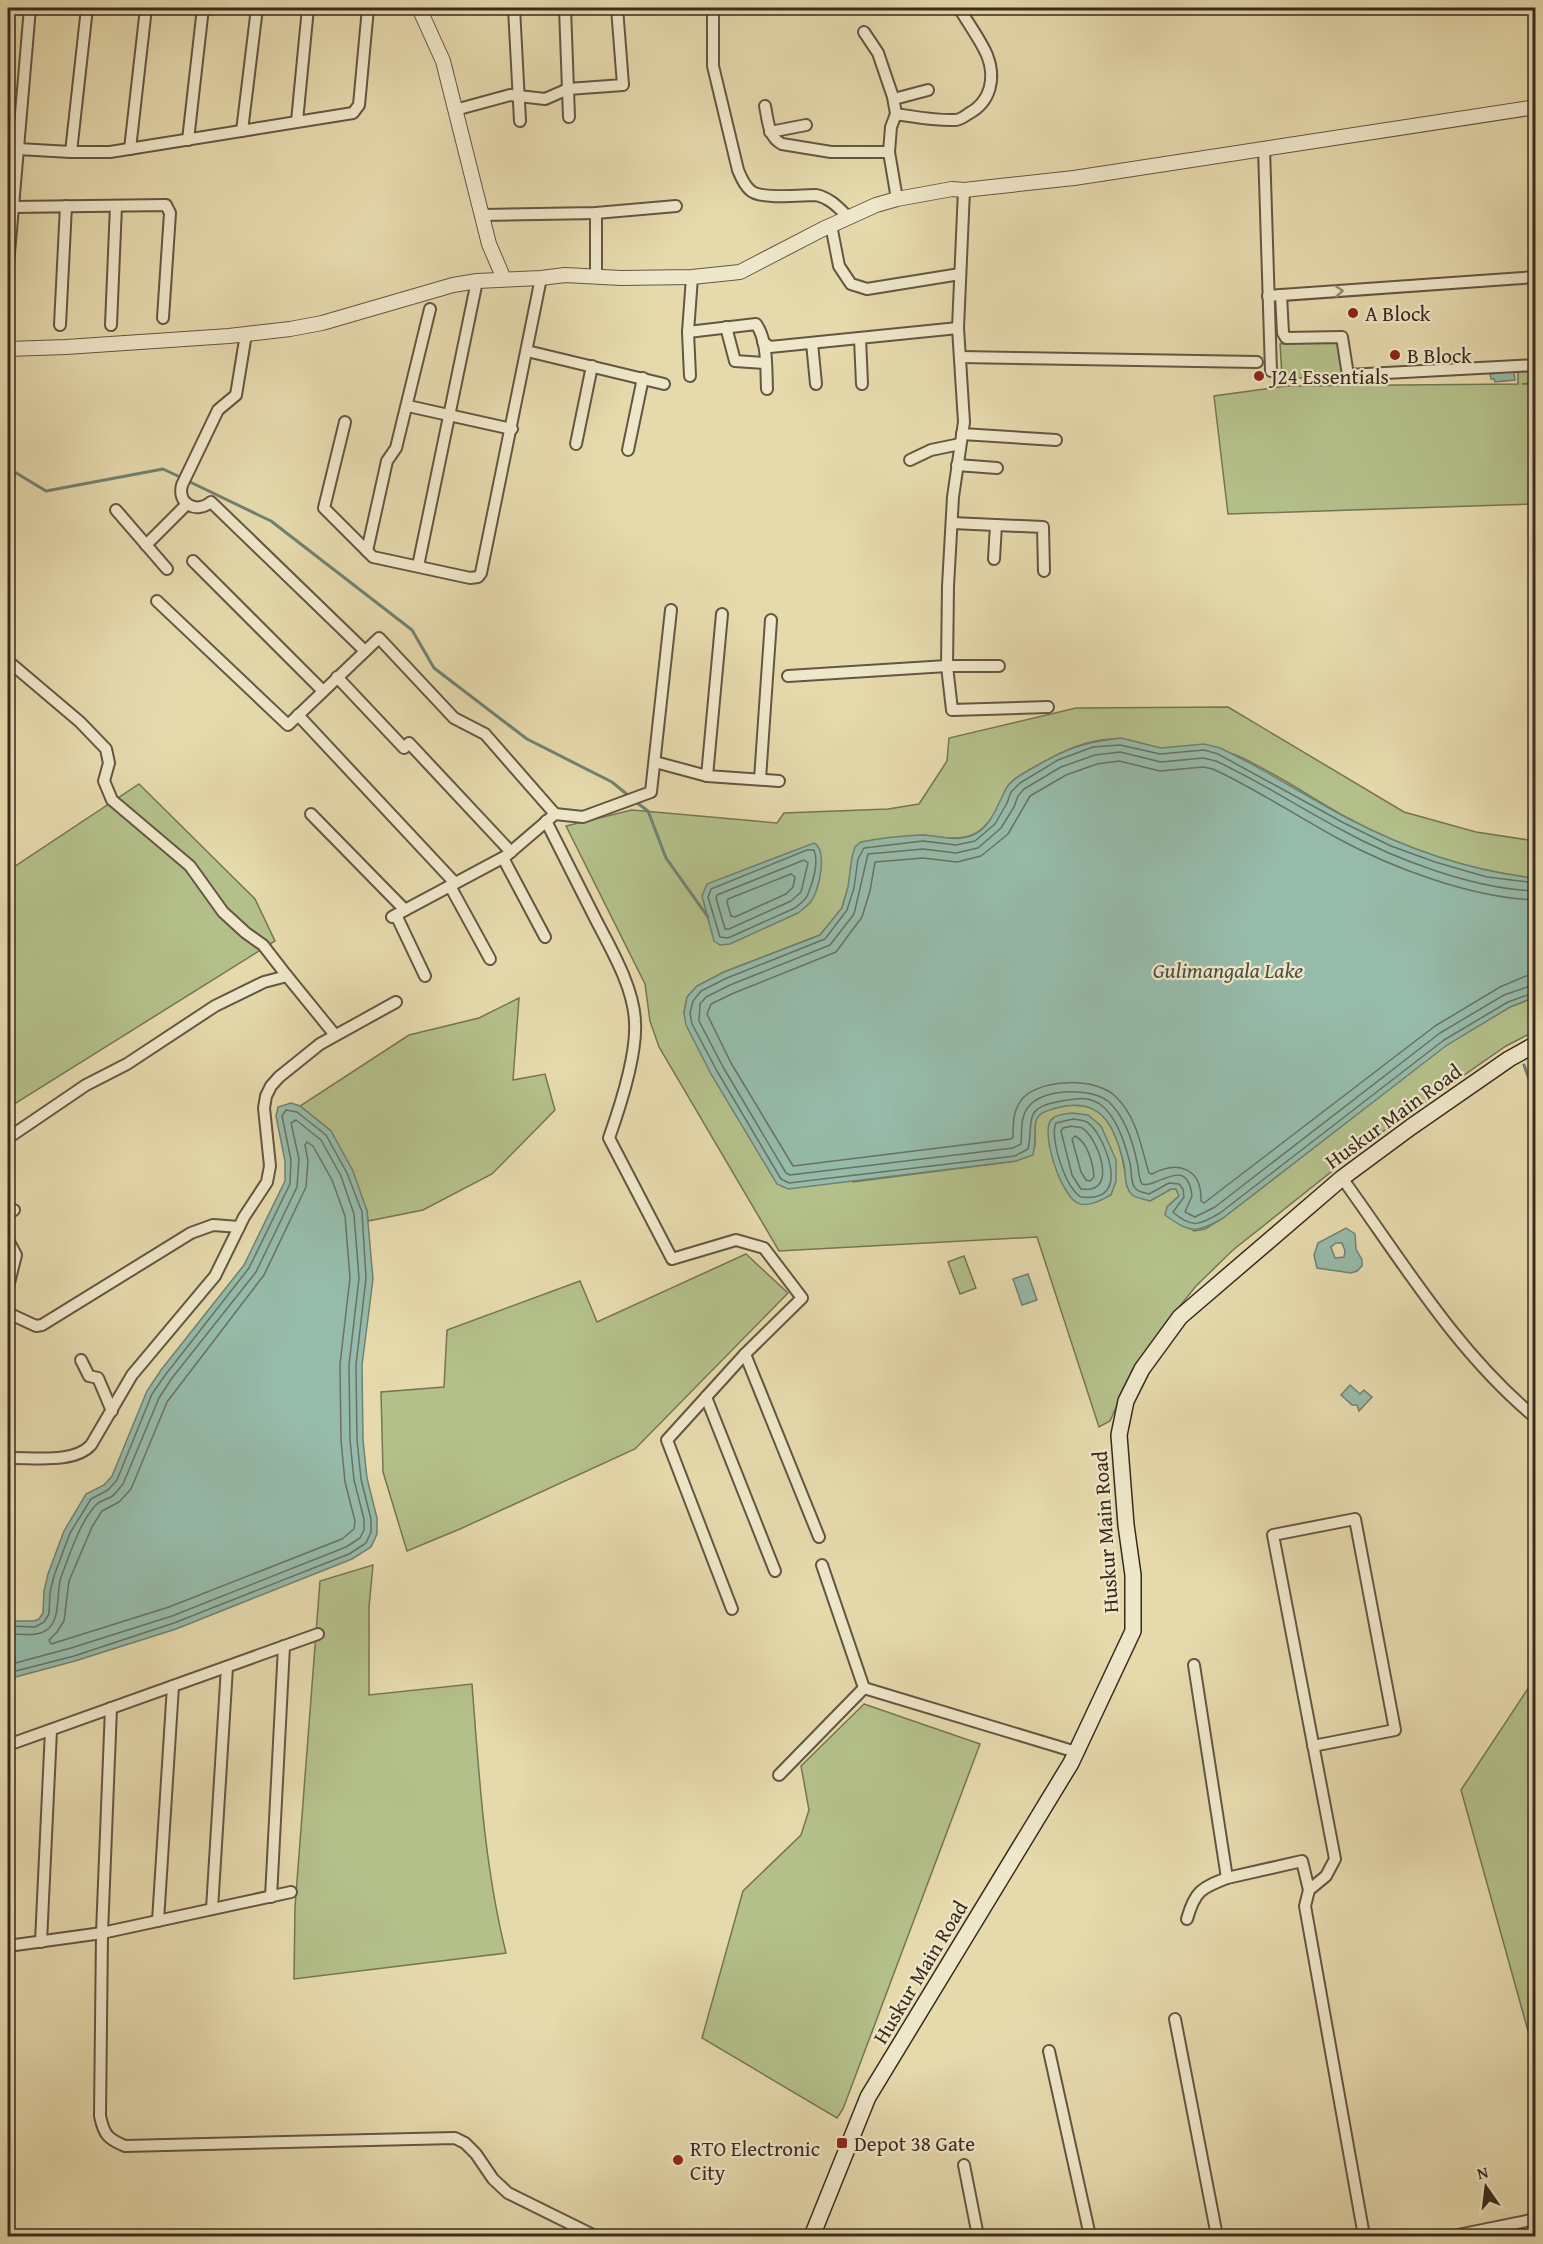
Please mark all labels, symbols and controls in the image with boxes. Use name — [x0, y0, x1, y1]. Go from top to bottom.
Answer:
one-way arrow — [1335, 285, 1344, 298]
place label: A Block — [1365, 298, 1431, 329]
marker: A Block — [1346, 306, 1360, 320]
place label: B Block — [1407, 340, 1472, 371]
marker: B Block — [1388, 348, 1402, 362]
place label: J24 Essentials — [1268, 361, 1389, 392]
marker: J24 Essentials — [1252, 369, 1266, 383]
water label: Gulimangala Lake — [1153, 954, 1303, 986]
street label: Huskur Main Road — [1318, 1055, 1468, 1176]
street label: Huskur Main Road — [1084, 1449, 1126, 1614]
street label: Huskur Main Road — [865, 1894, 975, 2050]
place label: Depot 38 Gate — [854, 2128, 975, 2159]
place label: RTO Electronic City — [690, 2133, 820, 2188]
marker: Depot 38 Gate — [835, 2136, 849, 2150]
marker: RTO Electronic City — [671, 2153, 685, 2167]
north arrow — [1456, 2157, 1516, 2217]
text: N — [1474, 2159, 1491, 2185]

